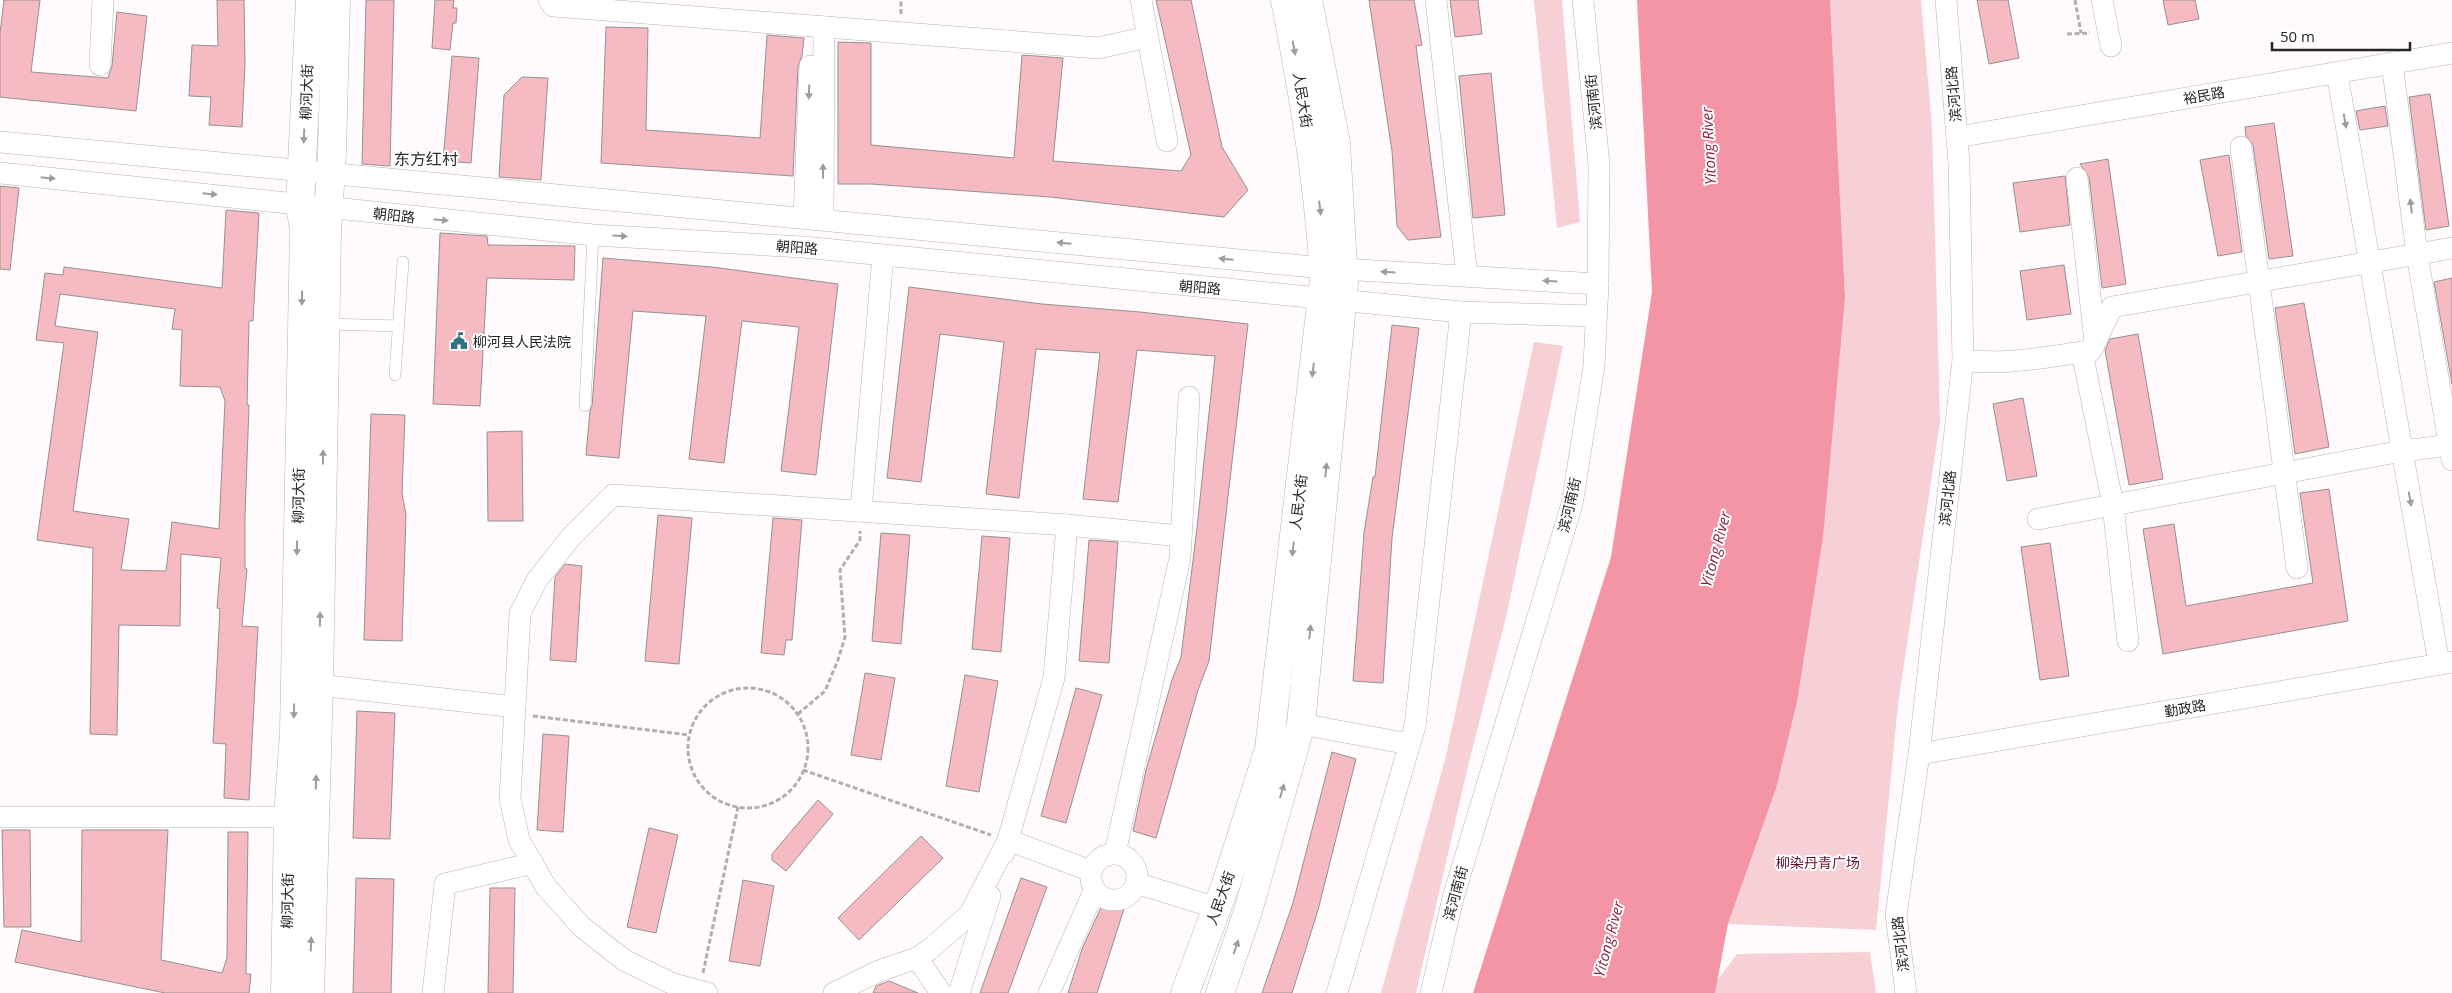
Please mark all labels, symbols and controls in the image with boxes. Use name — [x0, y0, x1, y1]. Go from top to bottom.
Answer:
scale bar — [2272, 20, 2410, 52]
text: 50 m — [2280, 26, 2315, 46]
one-way arrow — [1291, 40, 1299, 56]
street label: 柳河大街 — [296, 64, 316, 120]
street label: 滨河北路 — [1941, 65, 1965, 123]
street label: 人民大街 — [1289, 71, 1317, 129]
street label: 滨河南街 — [1581, 73, 1605, 131]
street label: 裕民路 — [2182, 82, 2226, 108]
one-way arrow — [805, 85, 813, 101]
water label: Yitong River — [1696, 106, 1720, 185]
one-way arrow — [2341, 113, 2349, 129]
one-way arrow — [300, 128, 308, 144]
district label: 东方红村 — [394, 148, 458, 170]
one-way arrow — [819, 163, 827, 179]
one-way arrow — [41, 174, 57, 182]
one-way arrow — [202, 190, 218, 198]
one-way arrow — [2407, 198, 2415, 214]
one-way arrow — [1316, 201, 1324, 217]
street label: 朝阳路 — [372, 203, 416, 227]
one-way arrow — [433, 216, 449, 224]
one-way arrow — [613, 233, 629, 241]
street label: 朝阳路 — [775, 236, 819, 258]
one-way arrow — [1056, 239, 1072, 247]
one-way arrow — [1217, 254, 1233, 262]
one-way arrow — [1379, 268, 1395, 276]
street label: 朝阳路 — [1178, 276, 1222, 298]
one-way arrow — [1542, 277, 1558, 285]
one-way arrow — [298, 290, 306, 306]
public building icon: 柳河县人民法院 — [449, 331, 469, 351]
place label: 柳河县人民法院 — [473, 332, 571, 351]
one-way arrow — [1309, 362, 1317, 378]
one-way arrow — [319, 449, 327, 465]
one-way arrow — [1322, 462, 1330, 478]
street label: 柳河大街 — [288, 468, 308, 524]
street label: 滨河北路 — [1935, 469, 1959, 527]
street label: 人民大街 — [1285, 473, 1311, 531]
street label: 滨河南街 — [1553, 476, 1585, 534]
one-way arrow — [2407, 492, 2415, 508]
water label: Yitong River — [1695, 508, 1735, 589]
one-way arrow — [293, 540, 301, 556]
one-way arrow — [1289, 541, 1297, 557]
one-way arrow — [316, 611, 324, 627]
one-way arrow — [1306, 624, 1314, 640]
street label: 勤政路 — [2163, 695, 2207, 721]
one-way arrow — [290, 703, 298, 719]
one-way arrow — [312, 774, 320, 790]
one-way arrow — [1278, 784, 1286, 799]
park label: 柳染丹青广场 — [1776, 853, 1860, 872]
street label: 滨河南街 — [1439, 863, 1471, 923]
street label: 人民大街 — [1201, 868, 1239, 928]
street label: 柳河大街 — [277, 873, 297, 929]
water label: Yitong River — [1588, 898, 1628, 979]
street label: 滨河北路 — [1887, 915, 1913, 973]
one-way arrow — [307, 936, 315, 952]
one-way arrow — [1232, 939, 1240, 954]

